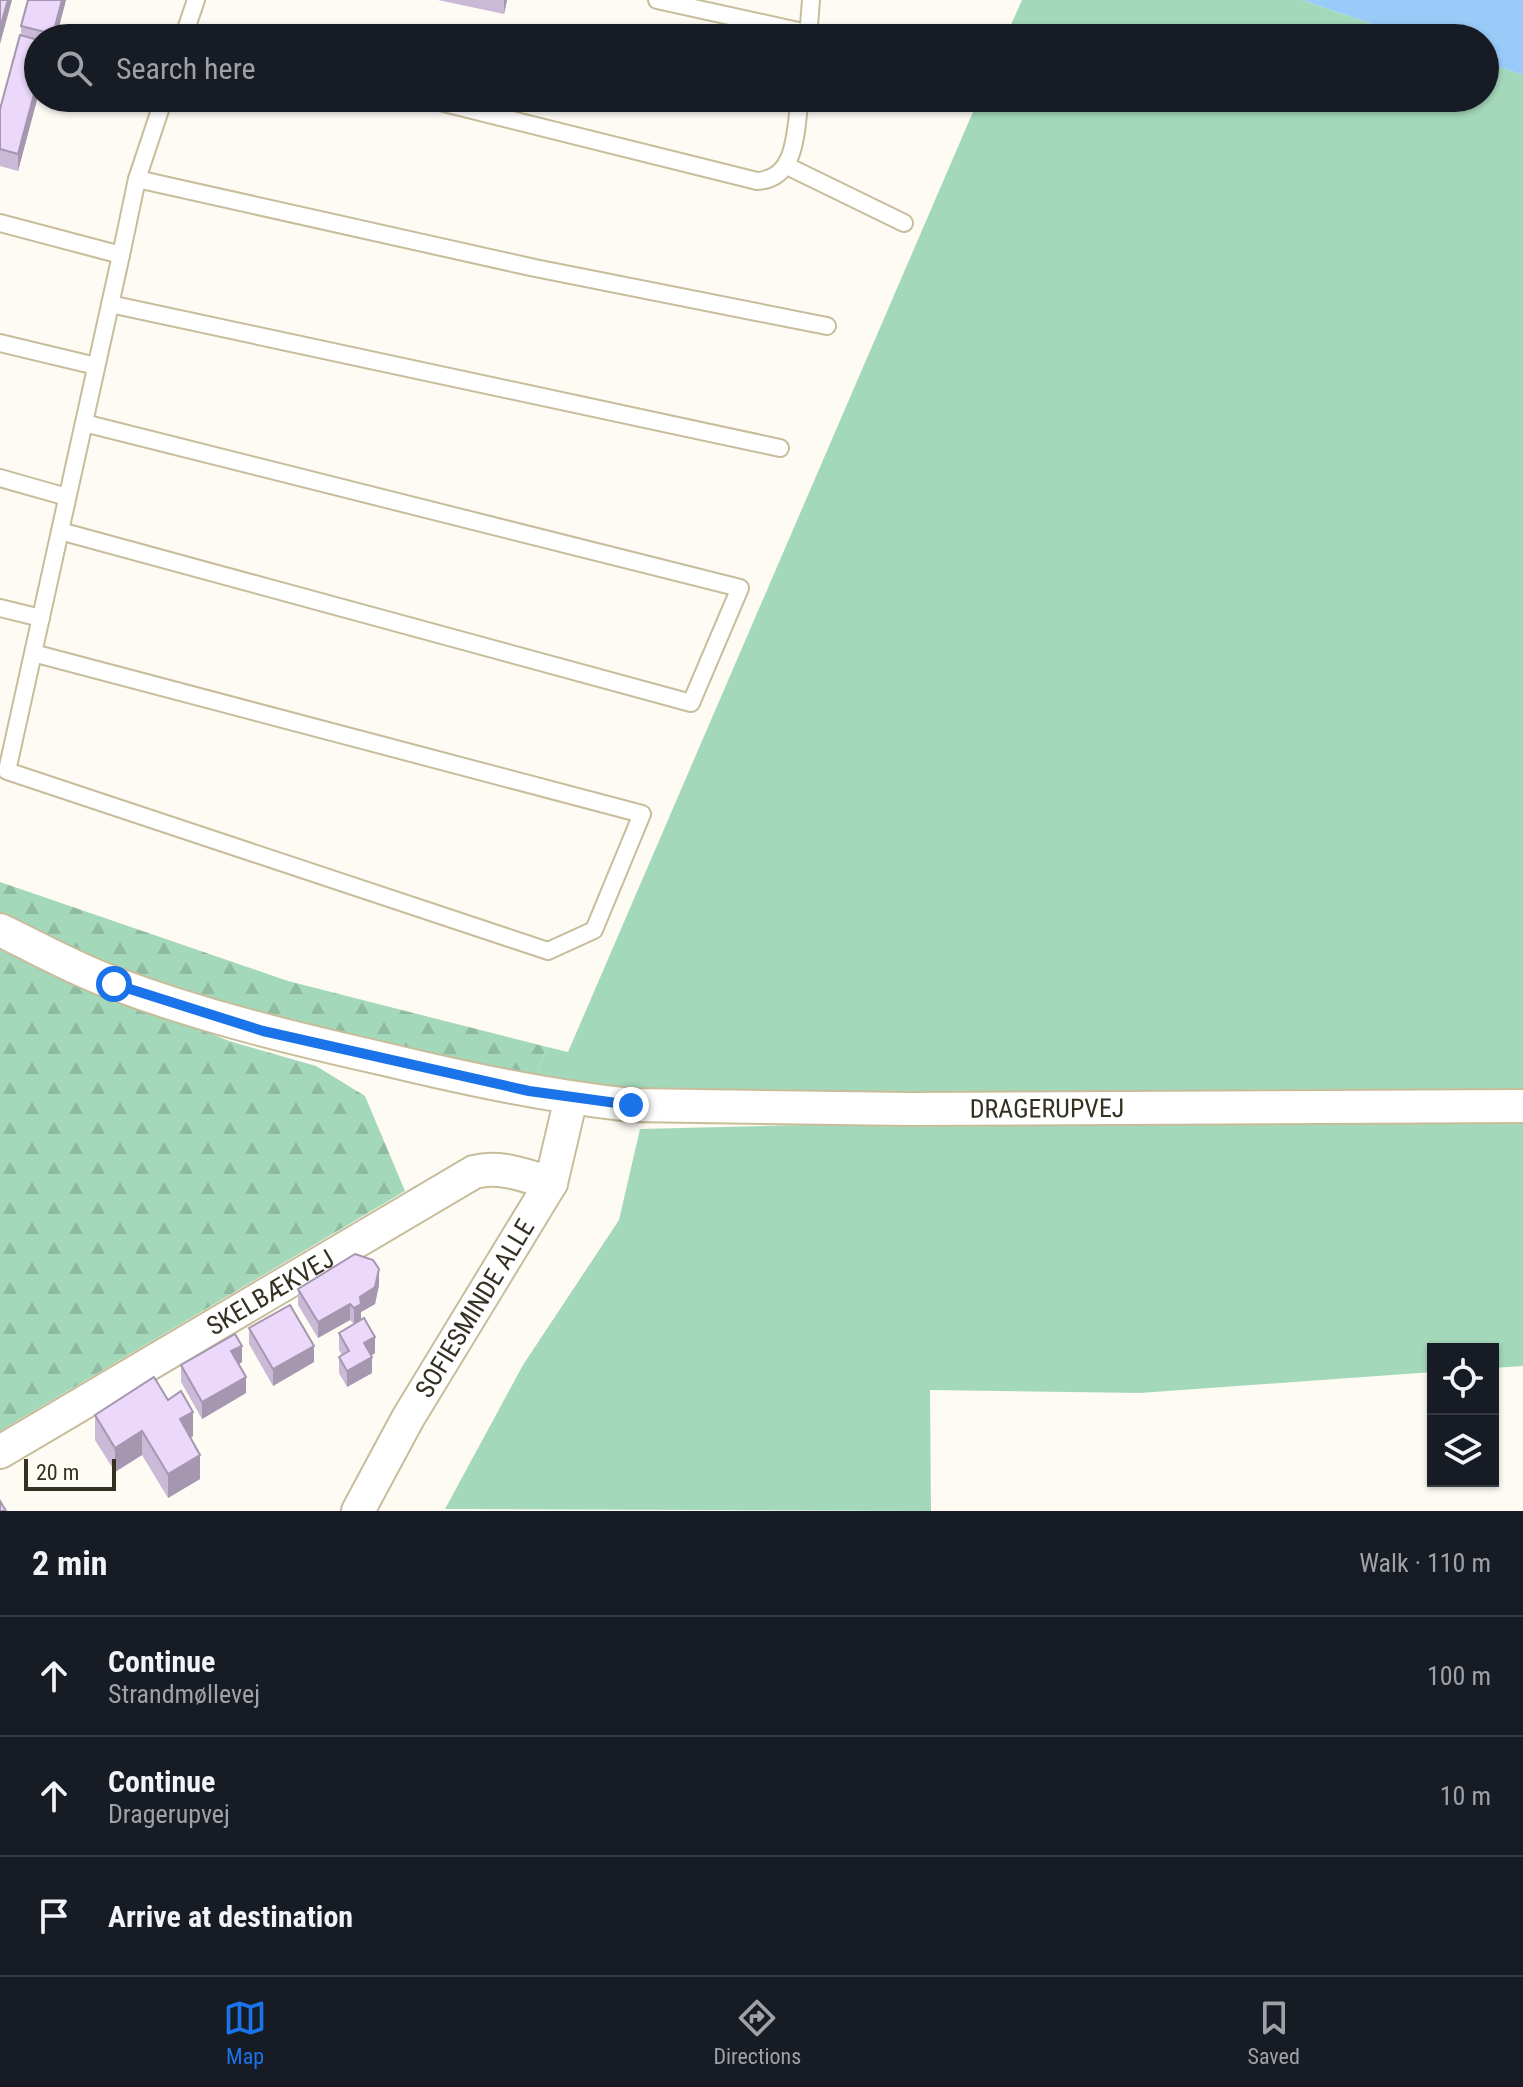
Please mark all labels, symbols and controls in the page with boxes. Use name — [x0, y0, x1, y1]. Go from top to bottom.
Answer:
search box — [24, 24, 1499, 112]
icon: search — [52, 46, 96, 90]
text: Search here — [116, 51, 256, 86]
route start — [96, 966, 132, 1002]
route end — [613, 1087, 649, 1123]
street label: DRAGERUPVEJ — [970, 1093, 1124, 1124]
street label: SOFIESMINDE ALLE — [409, 1214, 540, 1403]
street label: SKELBÆKVEJ — [201, 1243, 339, 1341]
map controls — [1427, 1343, 1499, 1487]
button: locate — [1427, 1343, 1499, 1415]
button: layers — [1427, 1415, 1499, 1487]
scale bar — [24, 1455, 116, 1491]
text: 20 m — [36, 1460, 79, 1485]
text: 2 min — [32, 1543, 108, 1583]
text: Walk · 110 m — [1359, 1548, 1491, 1578]
text: Continue — [108, 1644, 215, 1679]
icon: ahead — [32, 1654, 76, 1698]
text: 100 m — [1427, 1661, 1491, 1691]
text: Strandmøllevej — [108, 1679, 260, 1709]
text: Continue — [108, 1764, 215, 1799]
icon: ahead — [32, 1774, 76, 1818]
text: 10 m — [1440, 1781, 1491, 1811]
text: Dragerupvej — [108, 1799, 230, 1829]
icon: arrive — [32, 1894, 76, 1938]
text: Arrive at destination — [108, 1899, 353, 1934]
tab: Map — [223, 1996, 267, 2069]
tab: Directions — [713, 1996, 801, 2069]
tab: Saved — [1248, 1996, 1300, 2069]

